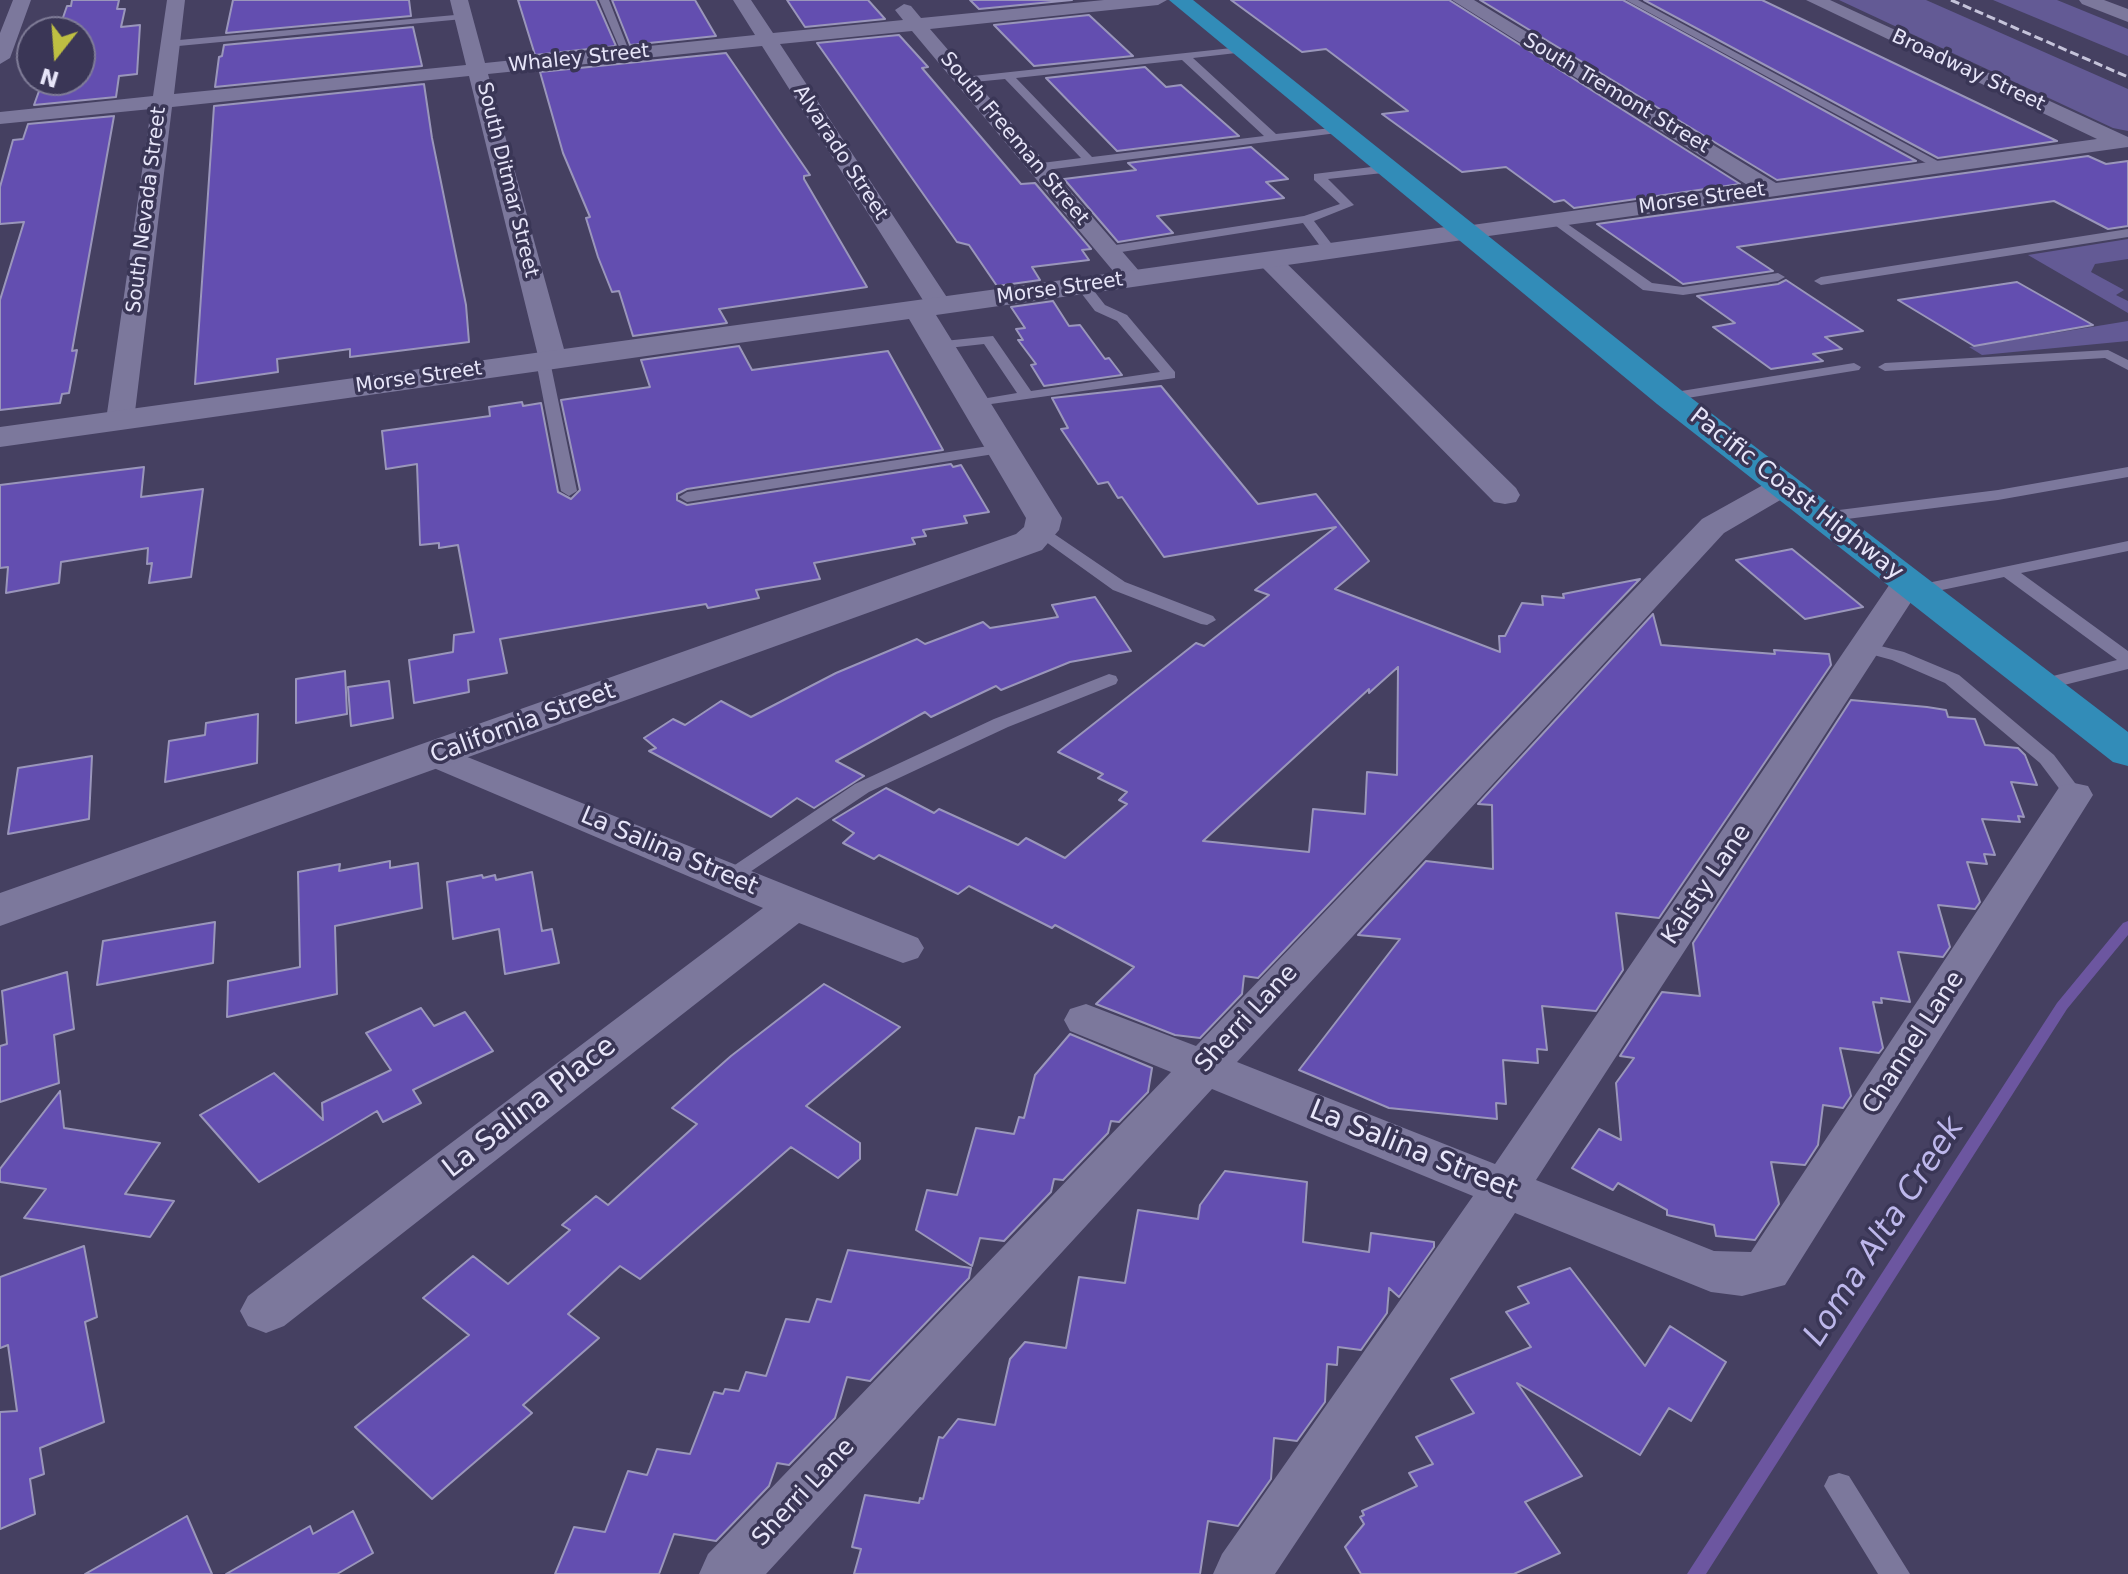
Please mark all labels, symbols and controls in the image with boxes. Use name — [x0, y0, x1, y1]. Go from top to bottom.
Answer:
north arrow — [16, 16, 96, 96]
street label: Broadway Street — [1888, 25, 2048, 117]
street label: South Tremont Street — [1518, 29, 1714, 159]
street label: Whaley Street — [507, 40, 651, 78]
street label: South Freeman Street — [935, 48, 1093, 230]
text: N — [37, 63, 62, 92]
street label: South Ditmar Street — [471, 80, 543, 280]
street label: Alvarado Street — [787, 81, 893, 225]
street label: South Nevada Street — [122, 105, 172, 315]
street label: Morse Street — [1637, 178, 1767, 220]
street label: Morse Street — [995, 268, 1125, 310]
street label: Morse Street — [354, 357, 484, 399]
street label: Pacific Coast Highway — [1683, 403, 1909, 587]
street label: California Street — [427, 677, 619, 771]
street label: La Salina Street — [576, 802, 762, 902]
street label: Kaisty Lane — [1656, 820, 1758, 950]
street label: Sherri Lane — [1190, 959, 1304, 1079]
street label: Channel Lane — [1857, 966, 1971, 1120]
street label: La Salina Place — [437, 1030, 623, 1186]
street label: La Salina Street — [1304, 1094, 1522, 1208]
water label: Loma Alta Creek — [1797, 1110, 1973, 1354]
street label: Sherri Lane — [747, 1433, 861, 1553]

